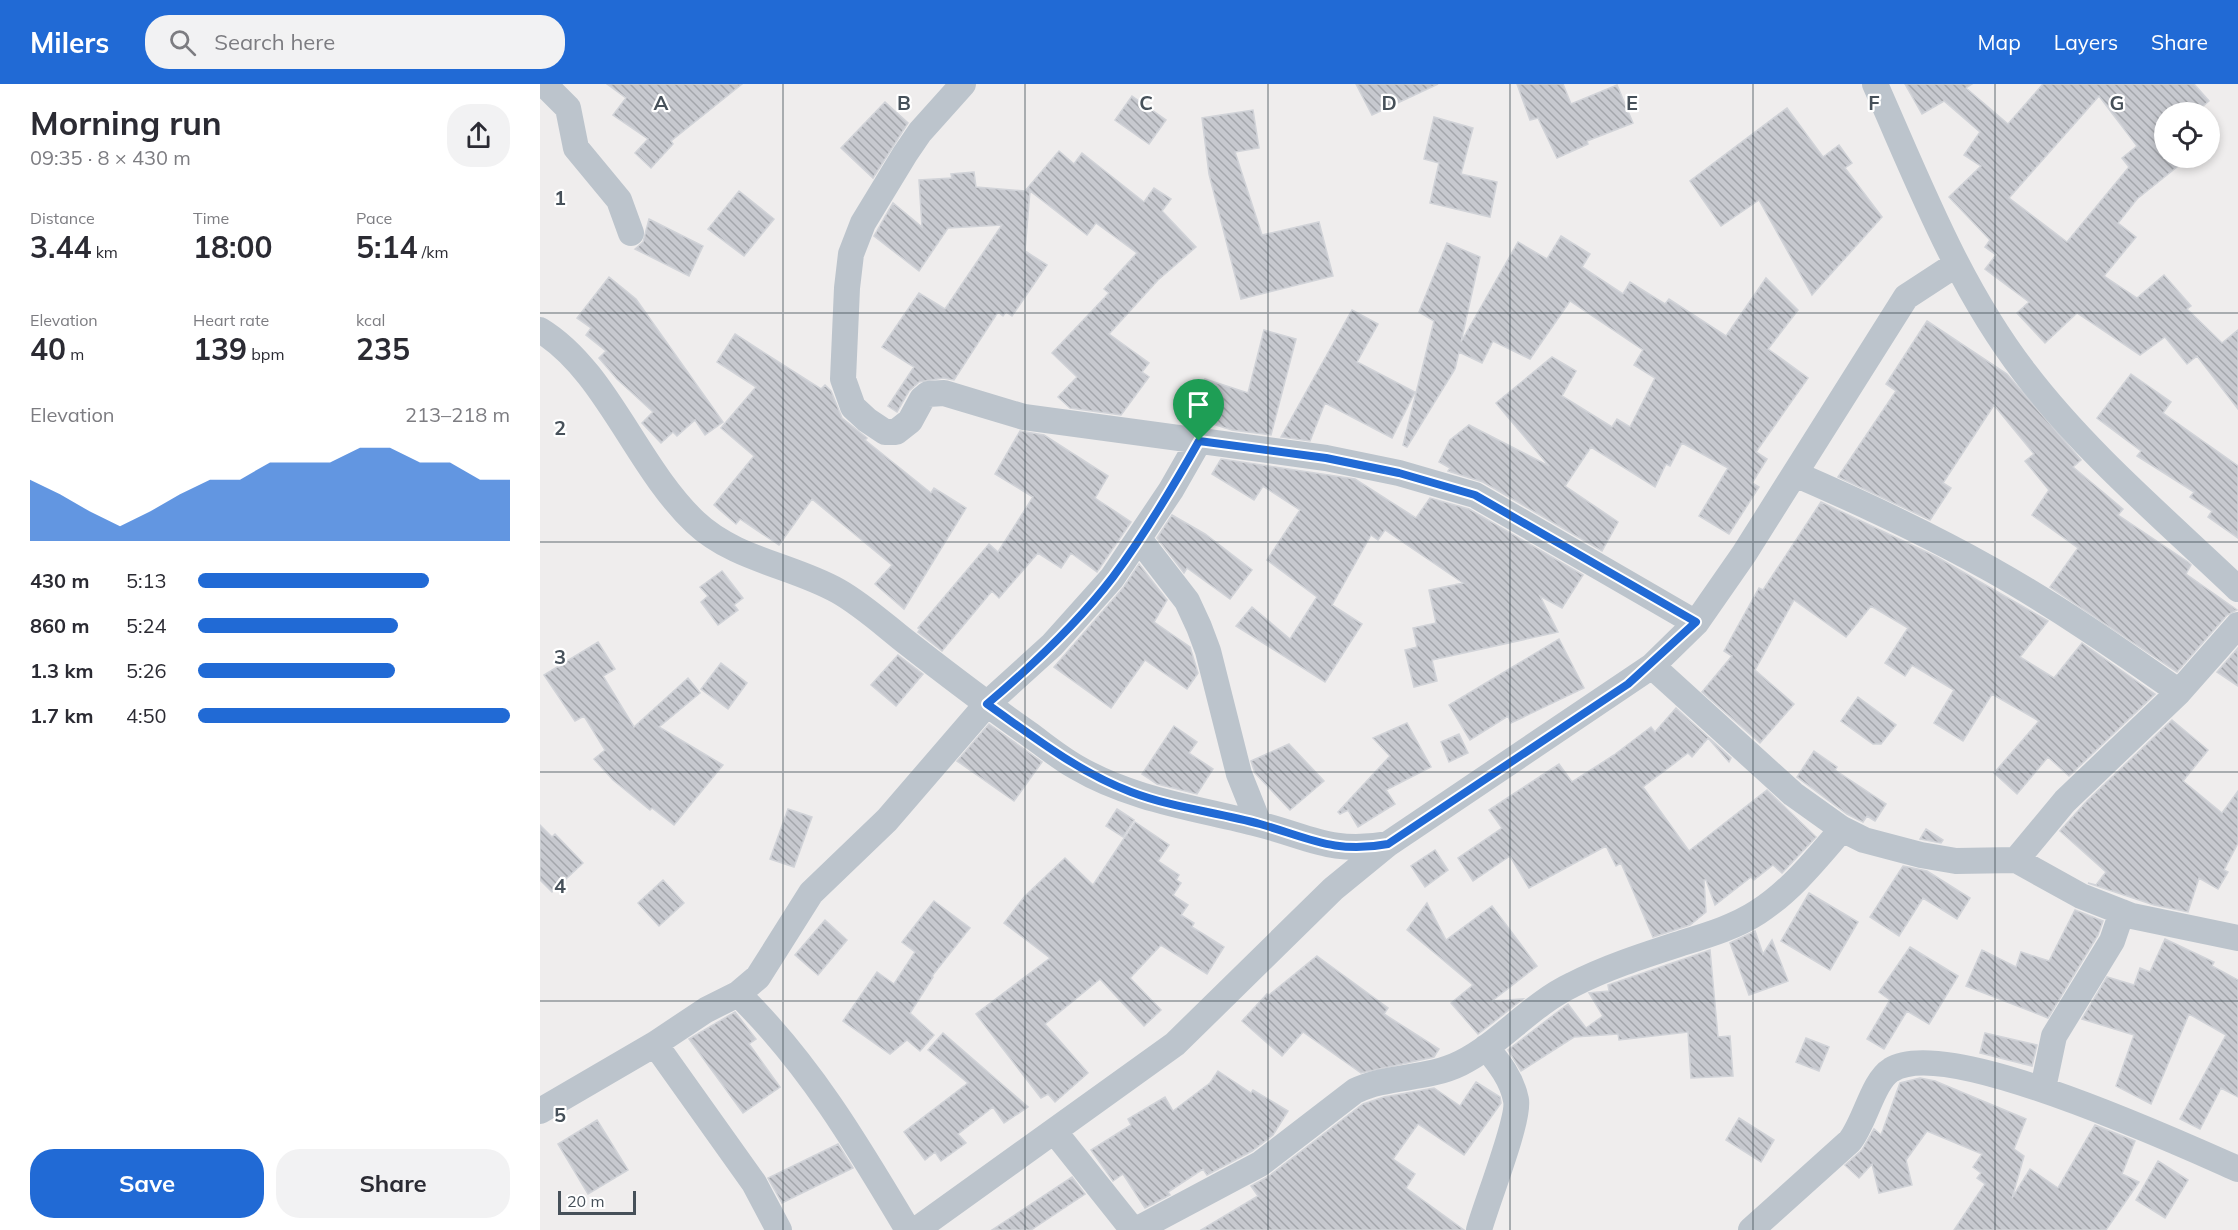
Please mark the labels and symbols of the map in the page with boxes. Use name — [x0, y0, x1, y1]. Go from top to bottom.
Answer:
text: A — [654, 90, 669, 115]
text: B — [897, 90, 911, 115]
text: C — [1139, 90, 1153, 115]
text: D — [1381, 90, 1397, 115]
text: E — [1626, 90, 1638, 115]
text: F — [1868, 90, 1880, 115]
text: G — [2110, 90, 2124, 115]
text: 1 — [554, 185, 566, 210]
pin — [1173, 379, 1224, 441]
text: 2 — [554, 415, 566, 440]
text: 3 — [554, 644, 566, 669]
text: 4 — [554, 873, 566, 898]
text: 5 — [554, 1102, 566, 1127]
scale bar — [558, 1188, 636, 1216]

